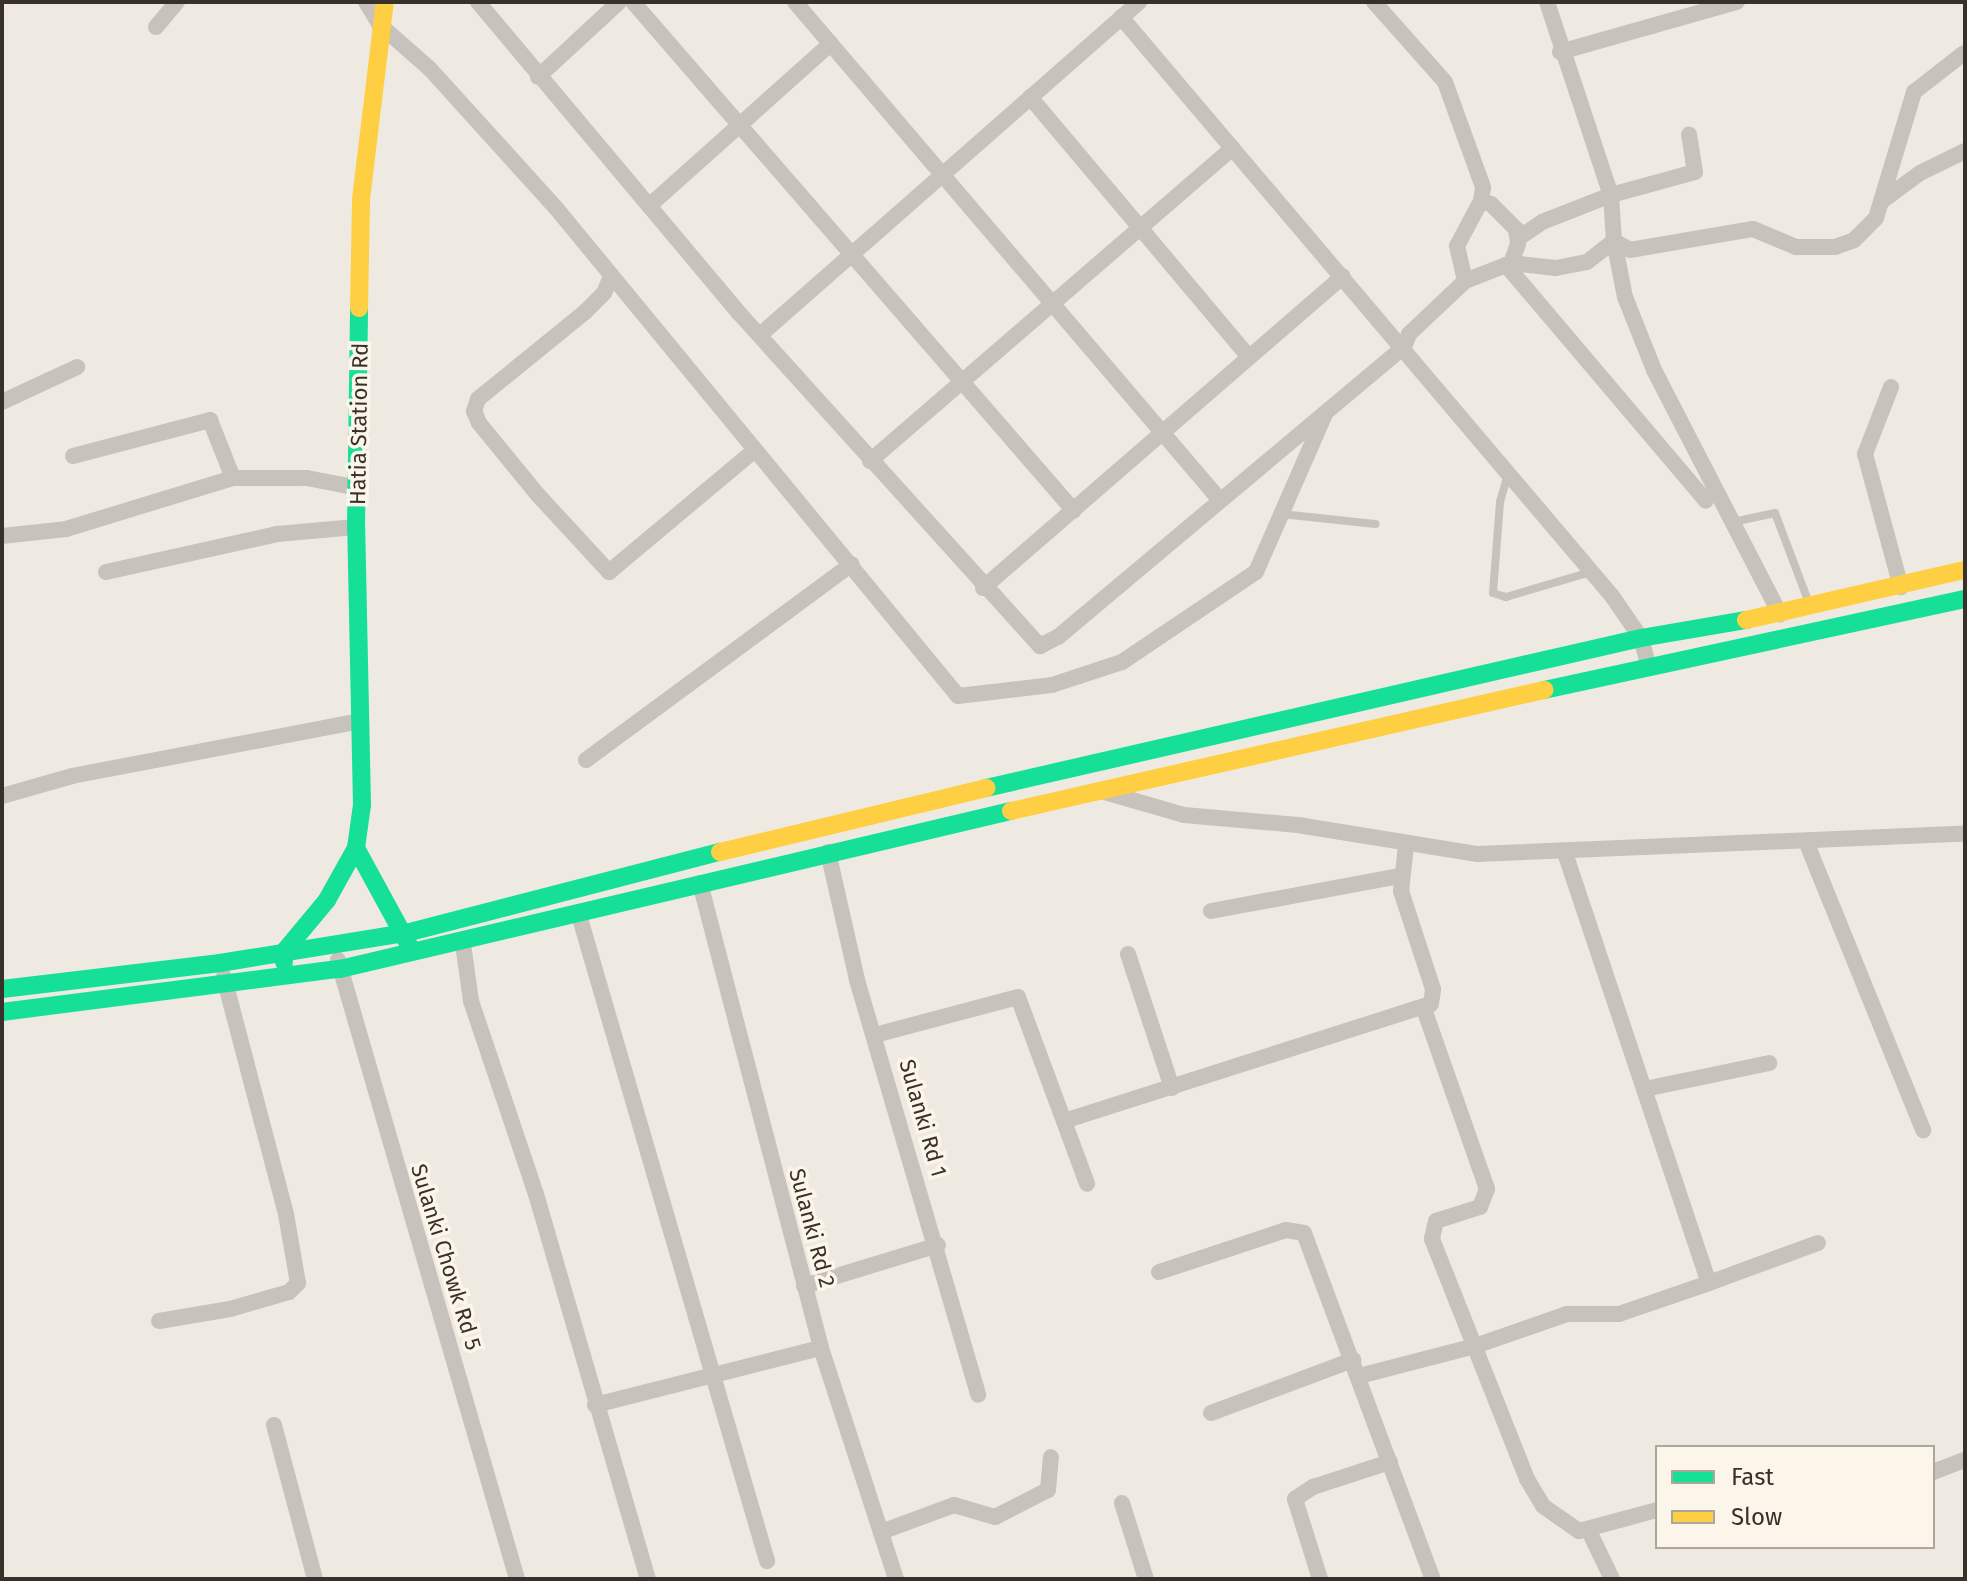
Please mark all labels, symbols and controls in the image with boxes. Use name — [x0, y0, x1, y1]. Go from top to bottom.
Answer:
street label: Hatia Station Rd — [344, 343, 374, 505]
street label: Sulanki Rd 1 — [894, 1056, 952, 1180]
street label: Sulanki Chowk Rd 5 — [405, 1161, 487, 1353]
street label: Sulanki Rd 2 — [783, 1166, 841, 1290]
legend — [1655, 1445, 1935, 1549]
text: Fast — [1731, 1463, 1774, 1491]
text: Slow — [1731, 1503, 1782, 1531]

